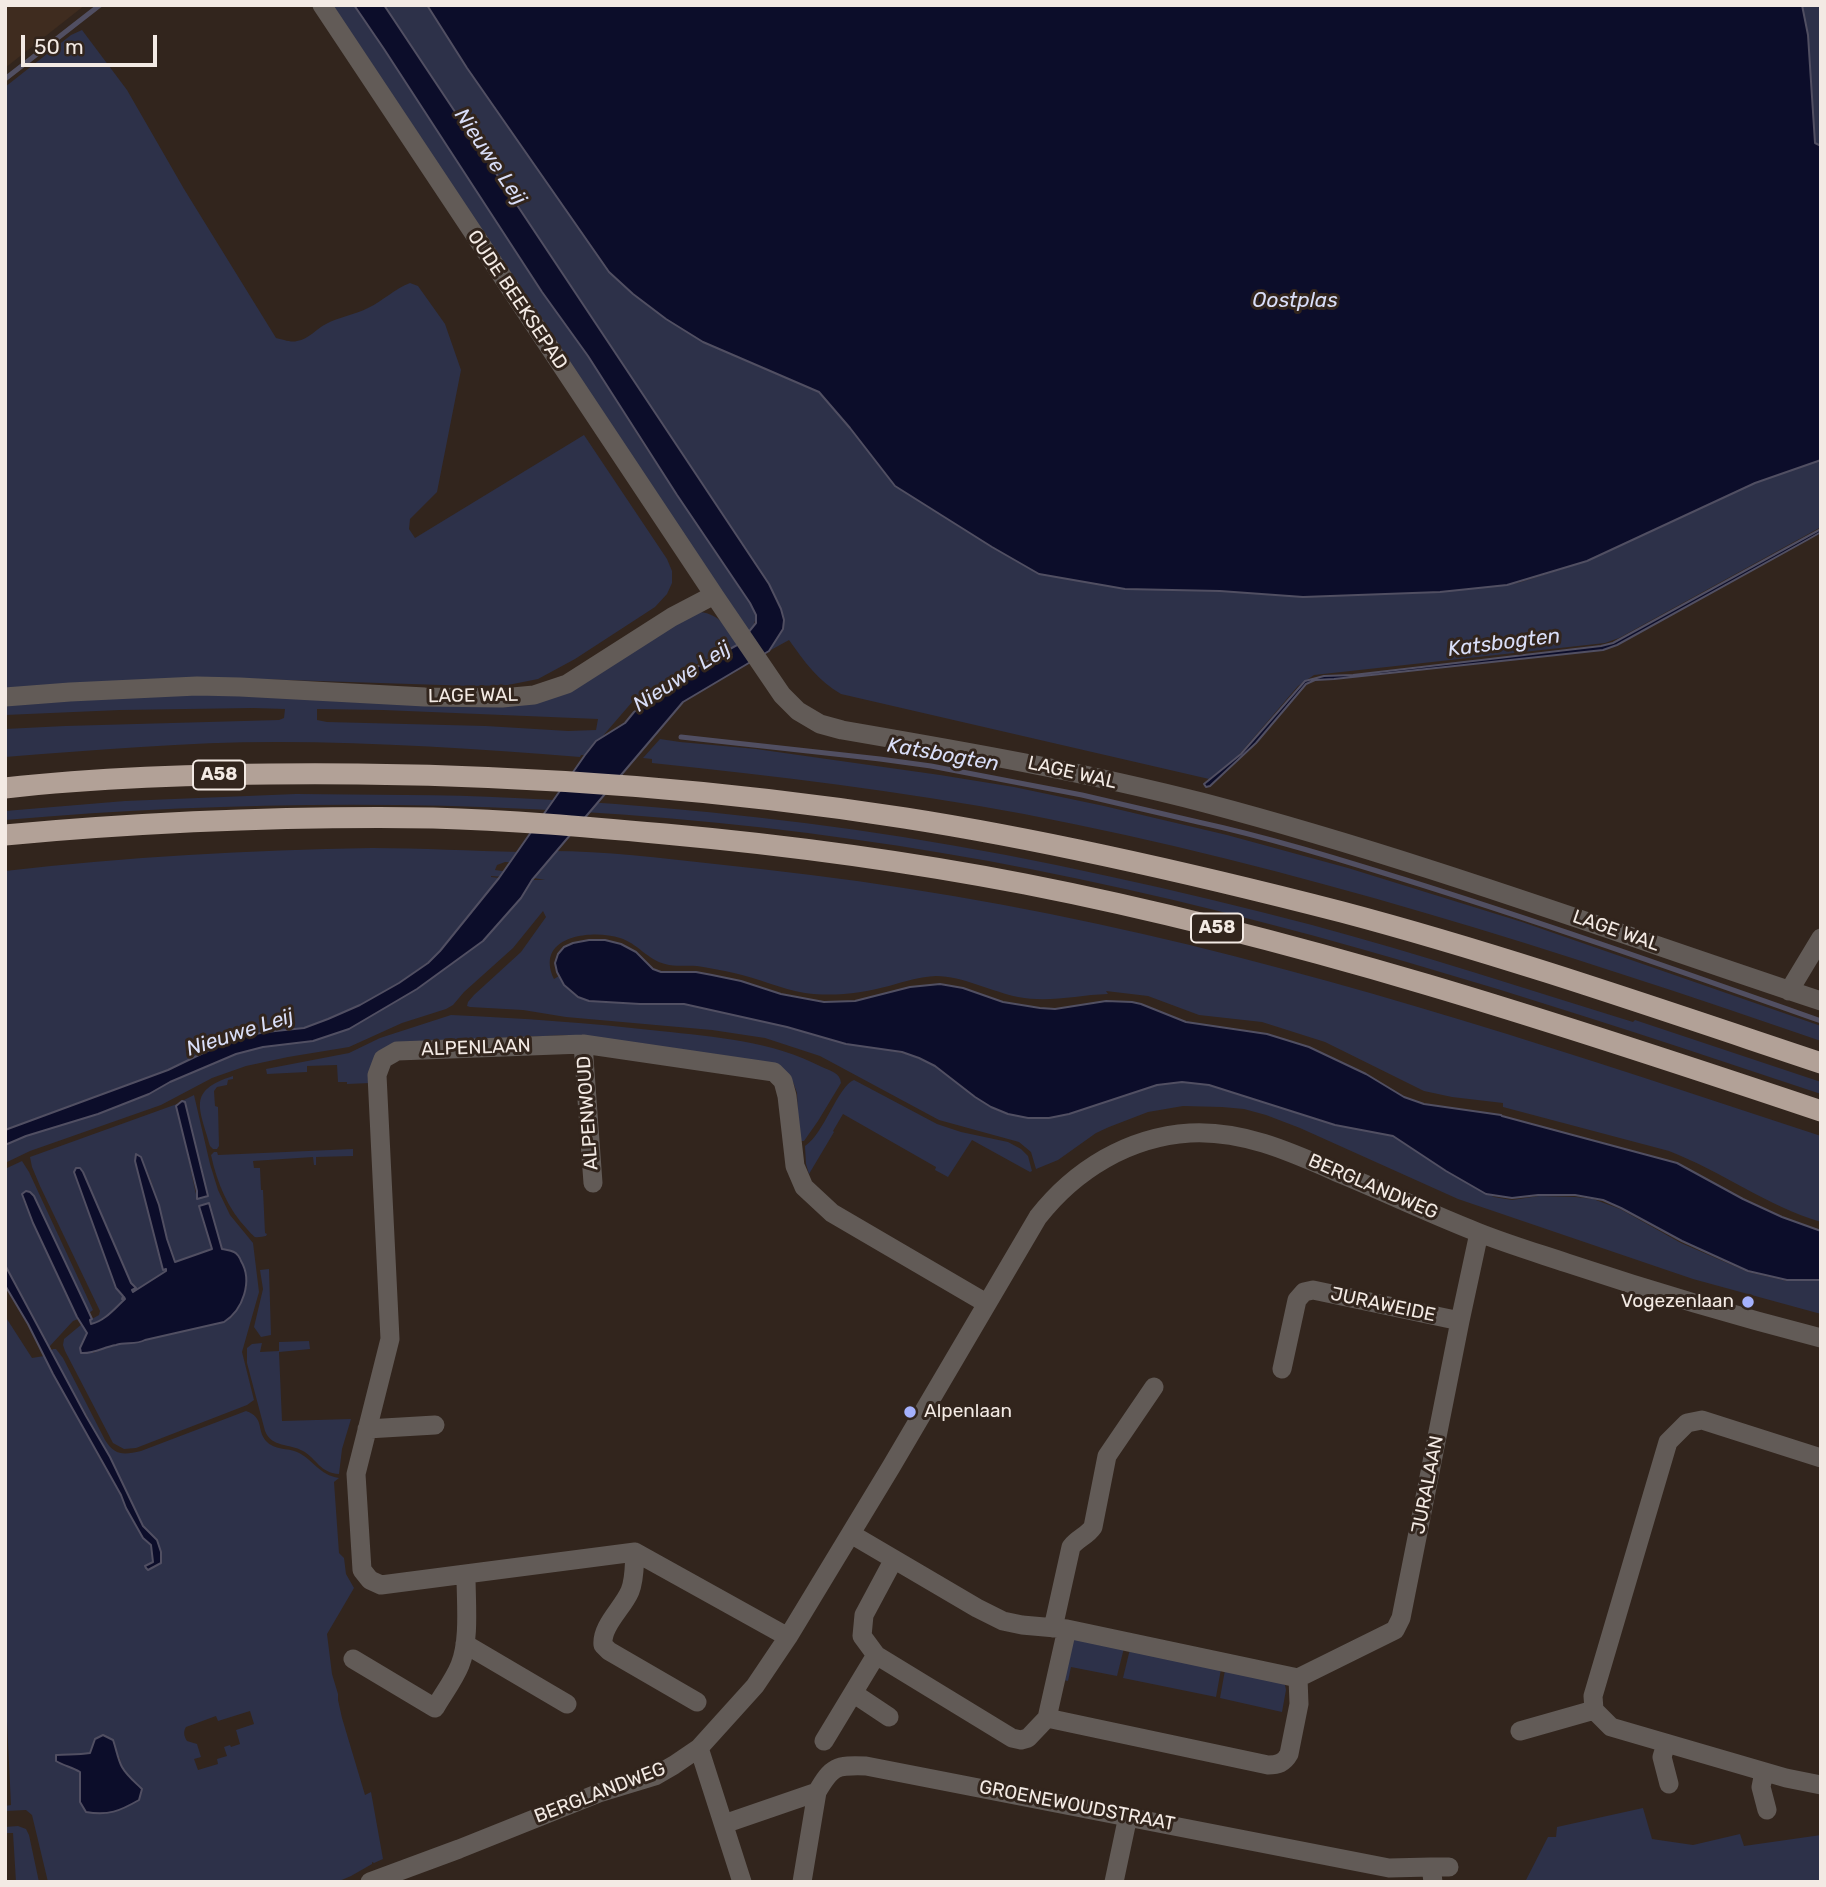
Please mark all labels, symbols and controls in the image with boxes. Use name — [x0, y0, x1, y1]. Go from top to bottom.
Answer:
scale bar — [24, 21, 161, 65]
text: 50 m — [34, 34, 84, 59]
water label: Nieuwe Leij — [448, 104, 532, 210]
street label: OUDE BEEKSEPAD — [462, 226, 572, 374]
water label: Oostplas — [1252, 288, 1338, 314]
water label: Katsbogten — [1446, 624, 1562, 662]
water label: Nieuwe Leij — [629, 636, 735, 718]
street label: LAGE WAL — [428, 684, 518, 708]
water label: Katsbogten — [885, 733, 1001, 777]
street label: LAGE WAL — [1025, 752, 1119, 794]
road number: A58 — [193, 760, 245, 790]
street label: LAGE WAL — [1570, 906, 1662, 956]
road number: A58 — [1191, 914, 1243, 943]
water label: Nieuwe Leij — [183, 1004, 297, 1062]
street label: ALPENLAAN — [421, 1035, 531, 1061]
street label: ALPENWOUD — [573, 1055, 603, 1171]
street label: BERGLANDWEG — [1305, 1149, 1441, 1225]
street label: JURAWEIDE — [1329, 1283, 1437, 1327]
place label: Vogezenlaan — [1621, 1291, 1734, 1313]
marker: Vogezenlaan — [1740, 1294, 1756, 1310]
place label: Alpenlaan — [924, 1401, 1012, 1423]
marker: Alpenlaan — [902, 1404, 918, 1420]
street label: JURALAAN — [1407, 1434, 1449, 1536]
street label: BERGLANDWEG — [531, 1758, 669, 1828]
street label: GROENEWOUDSTRAAT — [977, 1776, 1177, 1836]

